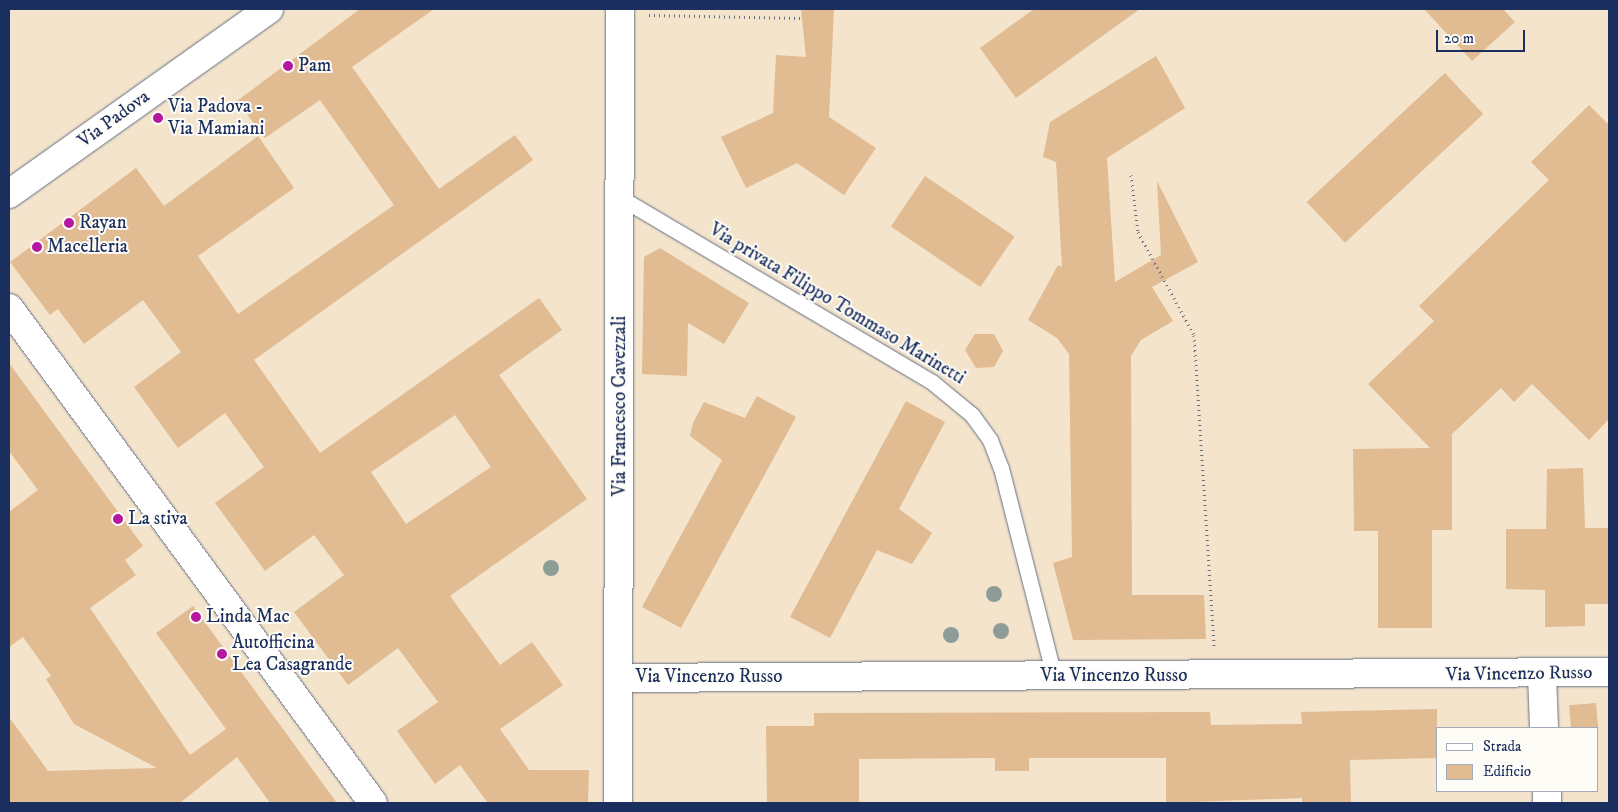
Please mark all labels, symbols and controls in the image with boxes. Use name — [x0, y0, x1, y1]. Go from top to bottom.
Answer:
scale bar — [1438, 20, 1527, 52]
text: 20 m — [1444, 29, 1474, 48]
place label: Pam — [298, 55, 331, 77]
marker: Pam — [282, 60, 294, 72]
street label: Via Padova — [74, 85, 154, 153]
place label: Via Padova - Via Mamiani — [168, 96, 264, 140]
marker: Via Padova - Via Mamiani — [152, 112, 164, 124]
place label: Rayan — [79, 212, 127, 234]
marker: Rayan — [63, 217, 75, 229]
street label: Via privata Filippo Tommaso Marinetti — [705, 218, 969, 390]
place label: Macelleria — [47, 236, 128, 258]
marker: Macelleria — [31, 241, 43, 253]
street label: Via Francesco Cavezzali — [609, 316, 631, 496]
place label: La stiva — [128, 508, 188, 530]
marker: La stiva — [112, 513, 124, 525]
place label: Linda Mac — [206, 606, 290, 628]
marker: Linda Mac — [190, 611, 202, 623]
place label: Autofficina Lea Casagrande — [232, 632, 352, 676]
marker: Autofficina Lea Casagrande — [216, 648, 228, 660]
street label: Via Vincenzo Russo — [1445, 661, 1593, 687]
street label: Via Vincenzo Russo — [1041, 665, 1187, 687]
street label: Via Vincenzo Russo — [636, 666, 782, 688]
legend — [1436, 727, 1598, 792]
text: Strada — [1483, 737, 1521, 756]
text: Edificio — [1483, 762, 1531, 781]

